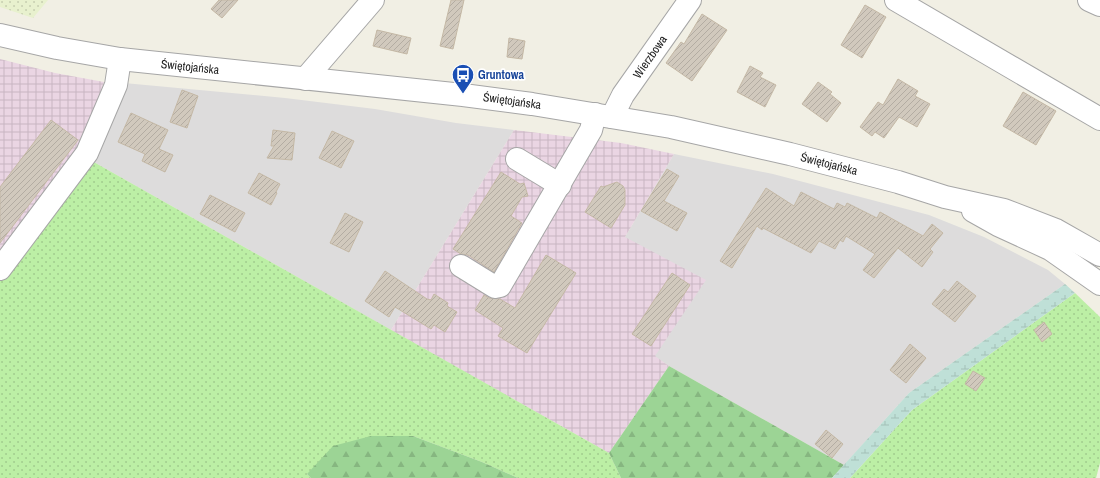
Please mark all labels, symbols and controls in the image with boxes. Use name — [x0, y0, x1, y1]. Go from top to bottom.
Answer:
street label: Wierzbowa — [629, 32, 671, 82]
street label: Świętojańska — [160, 56, 220, 78]
bus stop icon: Gruntowa — [450, 62, 476, 95]
place label: Gruntowa — [478, 67, 524, 83]
street label: Świętojańska — [482, 89, 543, 113]
street label: Świętojańska — [799, 149, 860, 179]

